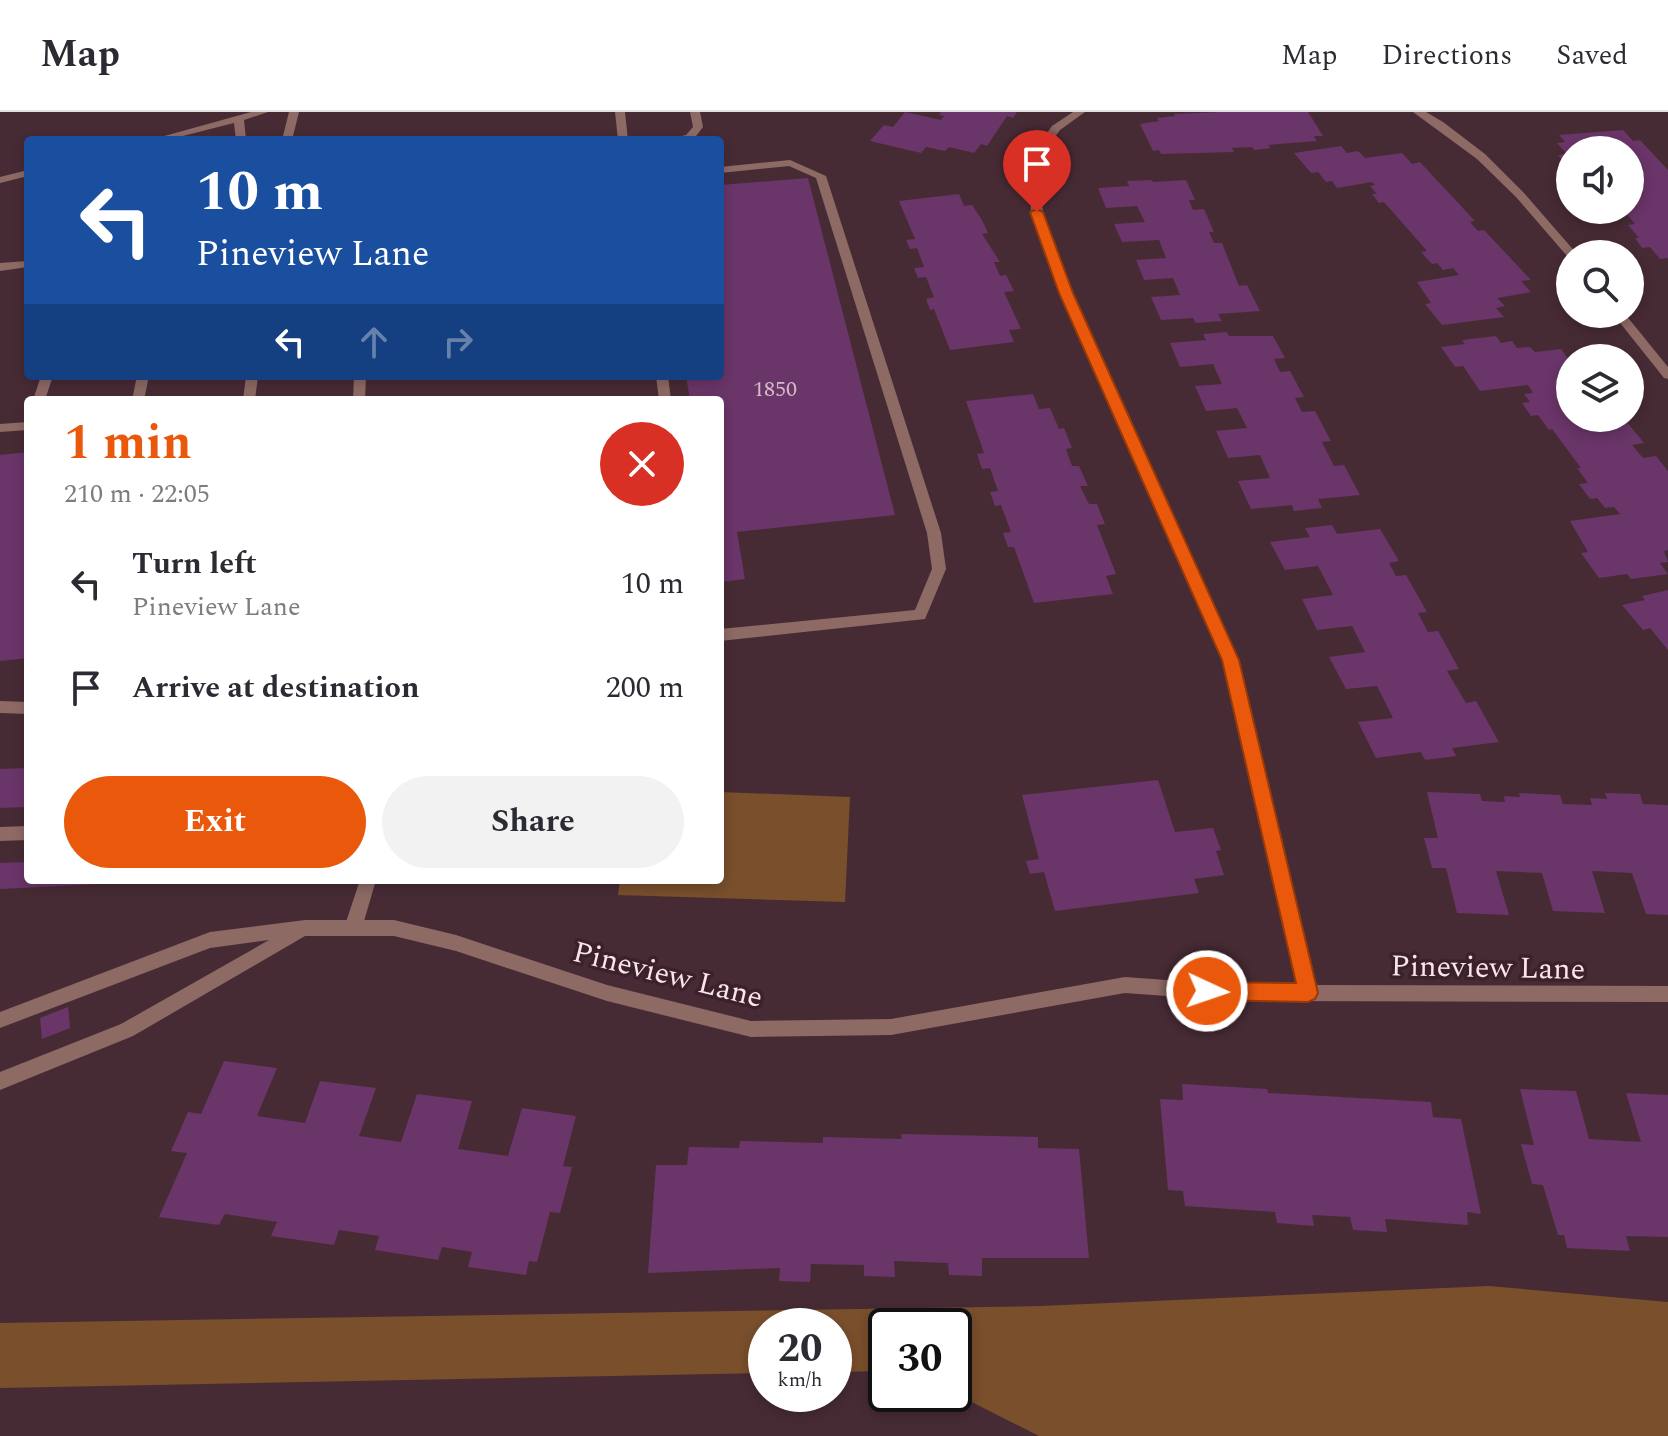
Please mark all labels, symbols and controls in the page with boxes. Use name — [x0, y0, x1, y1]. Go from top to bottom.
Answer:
text: Map — [40, 26, 120, 84]
text: Map — [1281, 34, 1338, 77]
text: Directions — [1382, 34, 1512, 77]
text: Saved — [1556, 34, 1628, 77]
pin — [1003, 130, 1071, 212]
map controls — [1556, 136, 1644, 432]
button: sound — [1556, 136, 1644, 224]
icon: arrive — [1015, 142, 1059, 186]
text: 10 m — [196, 150, 323, 235]
icon: left — [64, 168, 168, 272]
text: Pineview Lane — [196, 227, 429, 282]
button: search — [1556, 240, 1644, 328]
icon: left — [268, 320, 312, 364]
icon: ahead — [352, 320, 396, 364]
icon: right — [436, 320, 480, 364]
button: layers — [1556, 344, 1644, 432]
house number: 1850 — [753, 373, 797, 406]
text: 1 min — [64, 407, 192, 480]
button: close — [600, 422, 684, 506]
text: 210 m · 22:05 — [64, 474, 210, 514]
text: Turn left — [132, 541, 257, 587]
text: 10 m — [621, 561, 684, 607]
icon: left — [64, 562, 108, 606]
text: Pineview Lane — [132, 587, 301, 627]
text: Arrive at destination — [132, 665, 419, 711]
text: 200 m — [606, 665, 684, 711]
icon: arrive — [64, 666, 108, 710]
button: Exit — [64, 776, 366, 868]
button: Share — [382, 776, 684, 868]
street label: Pineview Lane — [568, 929, 768, 1021]
street label: Pineview Lane — [1390, 943, 1586, 993]
position arrow — [1165, 949, 1249, 1033]
speed limit sign: 30 — [868, 1308, 972, 1412]
text: 20 — [778, 1319, 822, 1380]
text: km/h — [778, 1365, 823, 1395]

